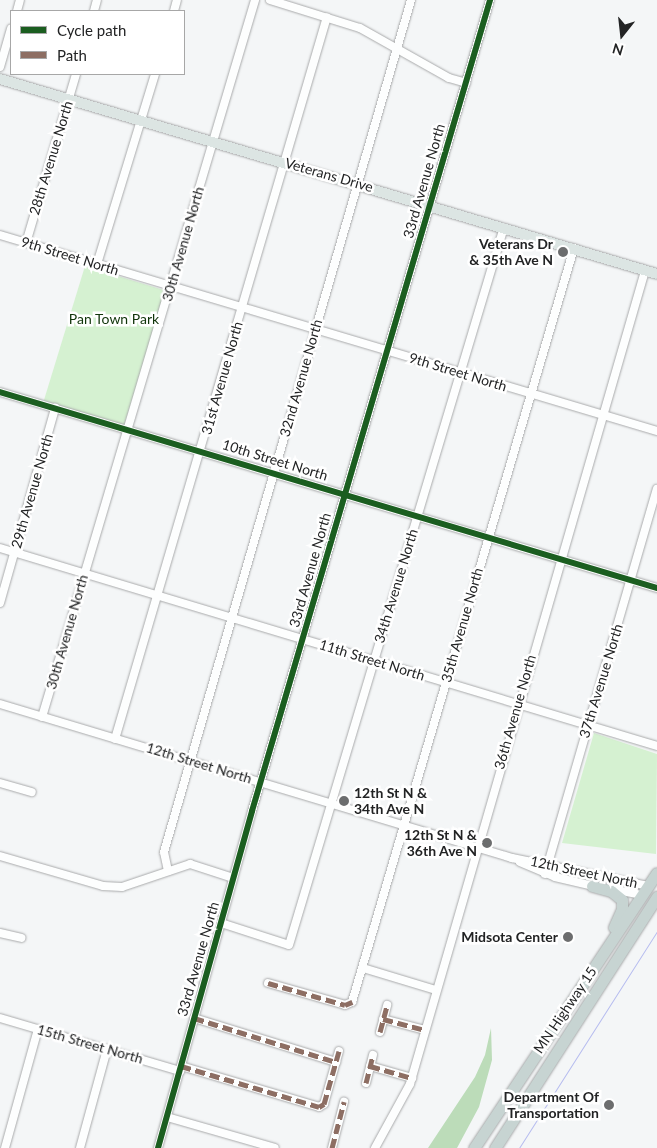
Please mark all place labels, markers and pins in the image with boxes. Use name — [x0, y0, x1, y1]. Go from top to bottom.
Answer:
place label: Veterans Dr & 35th Ave N — [469, 236, 553, 268]
marker: Veterans Dr & 35th Ave N — [557, 246, 569, 258]
place label: 12th St N & 34th Ave N — [354, 785, 427, 818]
marker: 12th St N & 34th Ave N — [338, 795, 350, 807]
place label: 12th St N & 36th Ave N — [404, 827, 477, 860]
marker: 12th St N & 36th Ave N — [481, 837, 493, 849]
place label: Midsota Center — [461, 929, 558, 945]
marker: Midsota Center — [562, 931, 574, 943]
place label: Department Of Transportation — [504, 1089, 599, 1122]
marker: Department Of Transportation — [603, 1099, 615, 1111]

